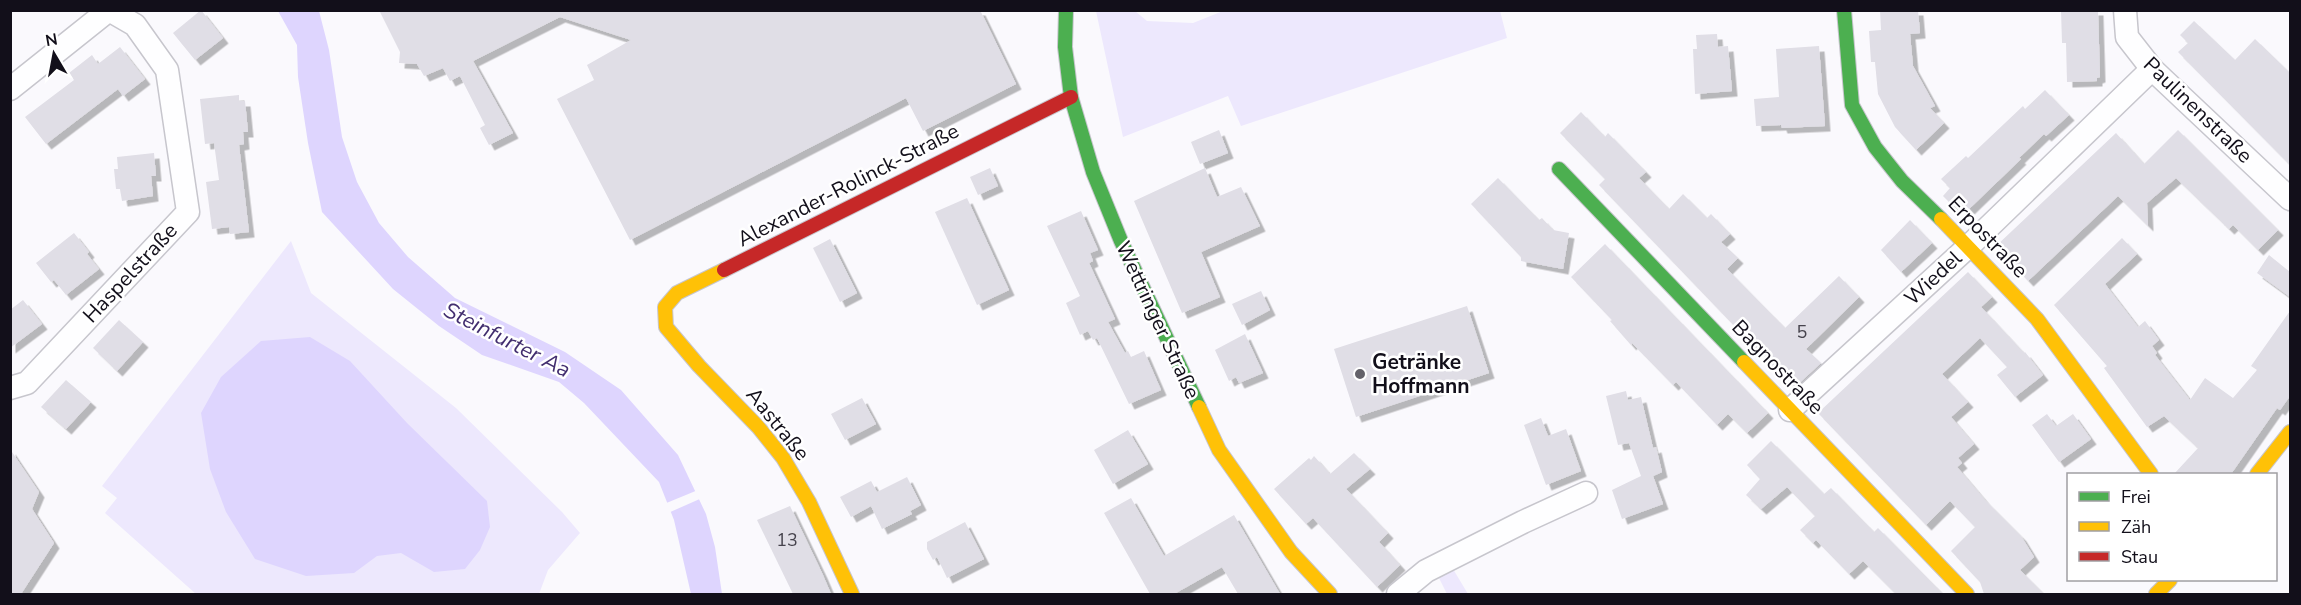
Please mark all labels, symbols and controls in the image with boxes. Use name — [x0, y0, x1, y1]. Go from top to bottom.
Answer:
north arrow — [24, 24, 84, 84]
text: N — [44, 28, 59, 52]
street label: Paulinenstraße — [2137, 51, 2259, 169]
street label: Alexander-Rolinck-Straße — [732, 117, 964, 253]
street label: Erpostraße — [1942, 190, 2034, 284]
street label: Haspelstraße — [77, 217, 183, 329]
street label: Wettringer Straße — [1109, 237, 1207, 403]
street label: Wiedel — [1898, 244, 1968, 312]
water label: Steinfurter Aa — [438, 295, 576, 385]
street label: Bagnostraße — [1726, 314, 1830, 420]
house number: 5 — [1797, 320, 1807, 344]
place label: Getränke Hoffmann — [1372, 348, 1470, 400]
marker: Getränke Hoffmann — [1353, 367, 1367, 381]
street label: Aastraße — [740, 382, 816, 466]
legend — [2067, 473, 2277, 581]
text: Frei — [2121, 485, 2151, 509]
text: Zäh — [2121, 515, 2151, 539]
house number: 13 — [776, 528, 798, 552]
text: Stau — [2121, 545, 2158, 569]

